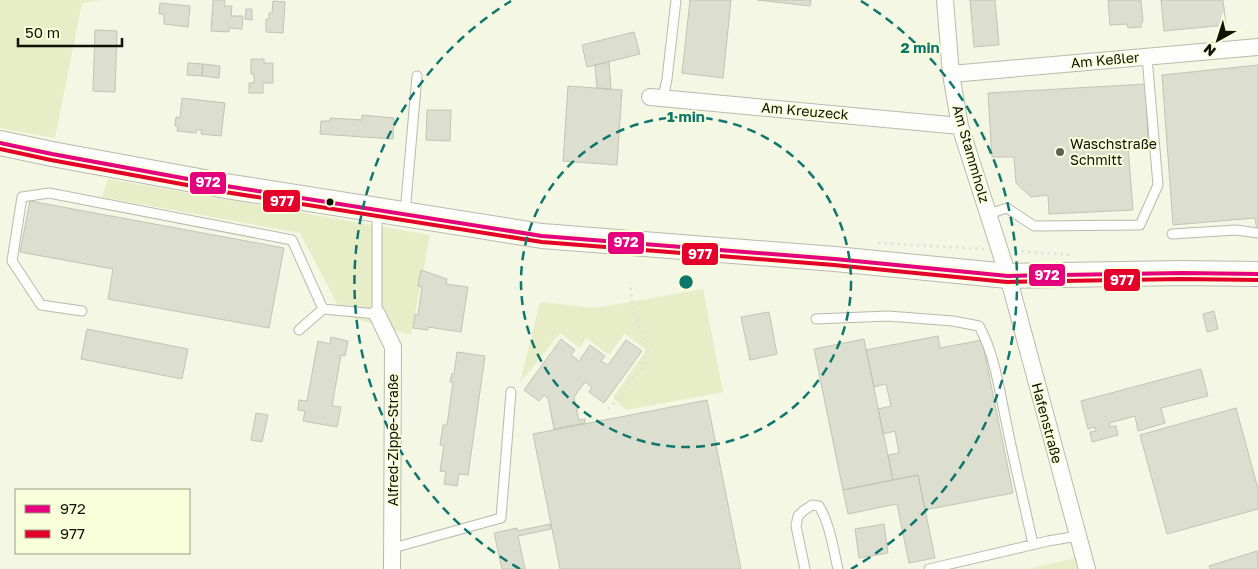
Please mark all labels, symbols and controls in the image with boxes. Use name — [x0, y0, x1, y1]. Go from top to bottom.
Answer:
scale bar — [18, 15, 121, 47]
north arrow — [1193, 15, 1243, 65]
text: 50 m — [25, 23, 60, 41]
text: 2 min — [900, 38, 940, 56]
text: N — [1200, 41, 1219, 60]
street label: Am Keßler — [1070, 48, 1141, 71]
street label: Am Kreuzeck — [761, 98, 850, 123]
street label: Am Stammholz — [949, 103, 994, 205]
text: 1 min — [667, 107, 705, 125]
place label: Waschstraße Schmitt — [1070, 135, 1157, 168]
marker: Waschstraße Schmitt — [1054, 146, 1066, 158]
line badge: 972 — [189, 171, 227, 195]
text: 972 — [195, 173, 221, 190]
line badge: 977 — [262, 189, 301, 213]
text: 977 — [270, 192, 294, 209]
unlabelled marker — [325, 197, 335, 207]
line badge: 972 — [607, 231, 645, 255]
text: 972 — [613, 233, 639, 250]
line badge: 977 — [681, 242, 719, 266]
text: 977 — [688, 245, 712, 262]
line badge: 972 — [1028, 263, 1066, 287]
text: 972 — [1034, 266, 1060, 283]
line badge: 977 — [1103, 268, 1141, 292]
text: 977 — [1110, 271, 1134, 288]
centre of rings — [677, 273, 695, 291]
street label: Alfred-Zippe-Straße — [384, 374, 401, 506]
street label: Hafenstraße — [1029, 381, 1066, 465]
legend — [15, 489, 190, 554]
text: 972 — [60, 499, 86, 517]
text: 977 — [60, 524, 85, 542]

